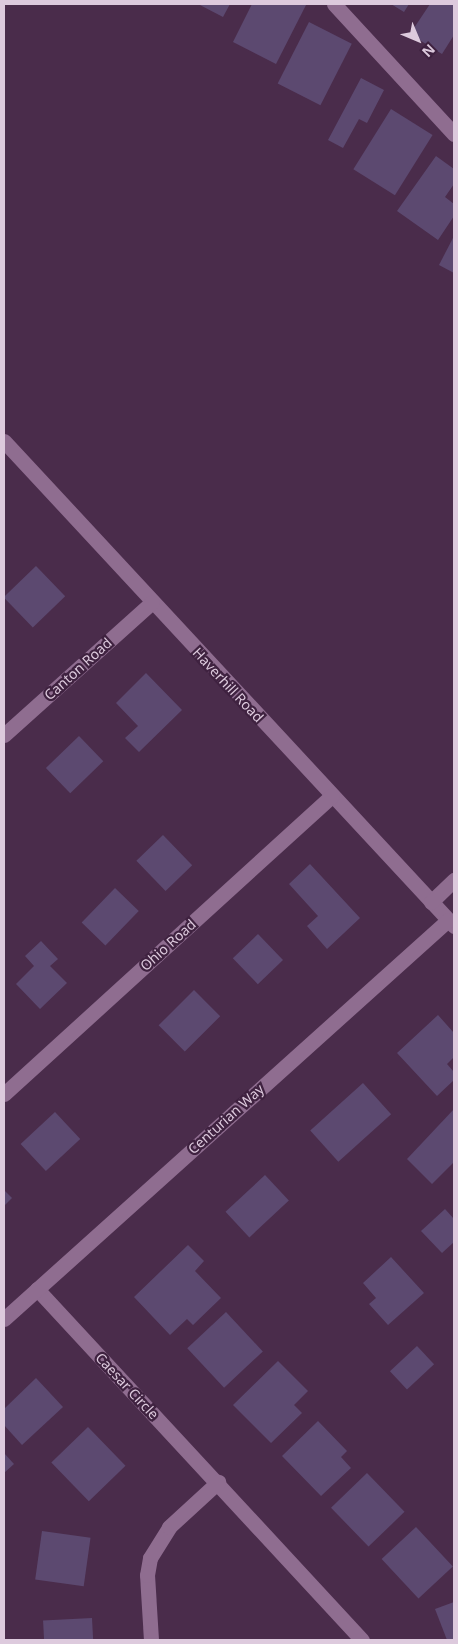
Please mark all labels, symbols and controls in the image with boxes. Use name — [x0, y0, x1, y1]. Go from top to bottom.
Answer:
north arrow — [393, 15, 443, 65]
text: N — [418, 40, 440, 62]
street label: Canton Road — [41, 634, 115, 704]
street label: Haverhill Road — [189, 644, 267, 726]
street label: Ohio Road — [137, 916, 199, 974]
street label: Centurian Way — [185, 1081, 267, 1157]
street label: Caesar Circle — [92, 1349, 162, 1423]

